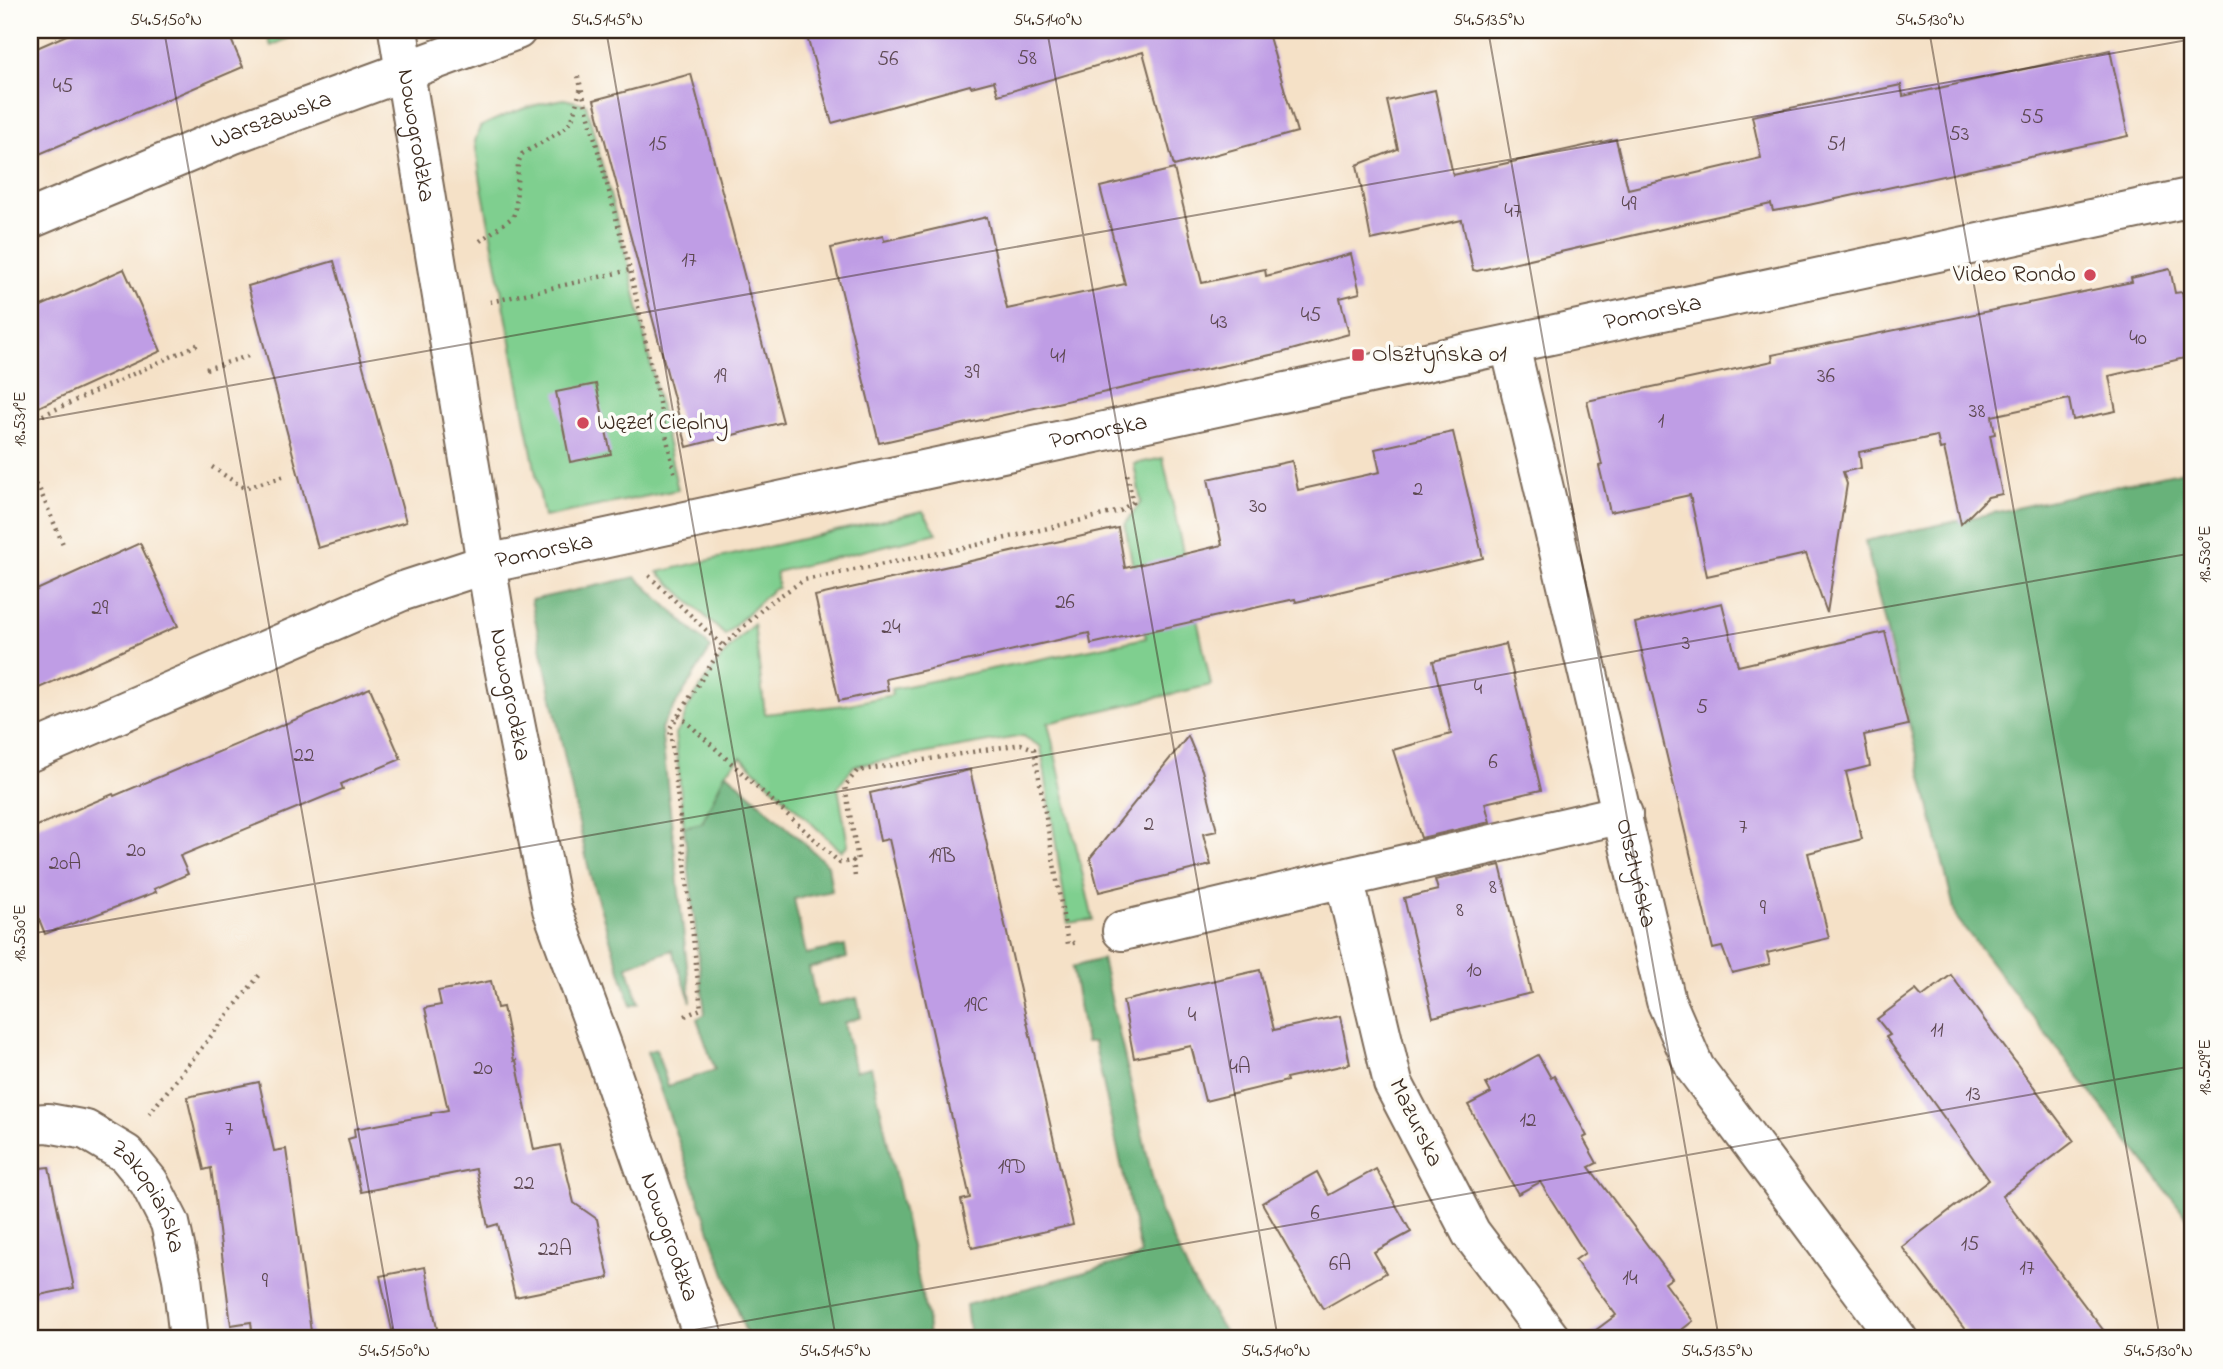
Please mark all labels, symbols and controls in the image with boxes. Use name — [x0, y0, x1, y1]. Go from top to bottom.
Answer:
text: 54.5150°N — [130, 8, 202, 34]
text: 54.5145°N — [571, 8, 643, 34]
text: 54.5140°N — [1013, 8, 1083, 34]
text: 54.5135°N — [1453, 8, 1525, 34]
text: 54.5130°N — [1895, 8, 1965, 34]
house number: 58 — [1017, 44, 1037, 74]
house number: 56 — [877, 45, 899, 75]
street label: Nowogrodzka — [387, 66, 444, 205]
house number: 45 — [53, 72, 73, 102]
street label: Warszawska — [206, 82, 337, 159]
house number: 55 — [2020, 103, 2044, 133]
house number: 53 — [1949, 120, 1969, 150]
house number: 15 — [649, 130, 667, 160]
house number: 51 — [1827, 130, 1846, 160]
house number: 49 — [1622, 190, 1637, 220]
house number: 47 — [1504, 197, 1522, 227]
house number: 17 — [681, 246, 697, 276]
place label: Video Rondo — [1952, 258, 2076, 293]
marker: Video Rondo — [2082, 267, 2098, 283]
street label: Pomorska — [1601, 286, 1705, 341]
house number: 45 — [1301, 301, 1321, 331]
house number: 43 — [1210, 308, 1228, 338]
house number: 40 — [2129, 324, 2147, 354]
place label: Olsztyńska 01 — [1372, 338, 1507, 374]
house number: 41 — [1050, 342, 1066, 372]
marker: Olsztyńska 01 — [1350, 347, 1366, 363]
house number: 39 — [965, 358, 980, 388]
house number: 19 — [714, 362, 727, 392]
house number: 36 — [1817, 362, 1835, 392]
text: 18.531°E — [8, 391, 34, 447]
house number: 38 — [1969, 397, 1985, 427]
street label: Pomorska — [1046, 405, 1151, 460]
place label: Węzeł Cieplny — [597, 406, 728, 442]
house number: 1 — [1658, 407, 1665, 437]
marker: Węzeł Cieplny — [575, 415, 591, 431]
house number: 2 — [1413, 475, 1423, 505]
house number: 30 — [1249, 492, 1267, 522]
street label: Pomorska — [492, 524, 596, 579]
text: 18.530°E — [2193, 525, 2219, 583]
house number: 26 — [1055, 588, 1075, 618]
house number: 29 — [92, 594, 109, 624]
house number: 24 — [881, 613, 901, 643]
street label: Nowogrodzka — [480, 626, 540, 764]
house number: 3 — [1682, 629, 1690, 659]
house number: 4 — [1474, 674, 1483, 704]
house number: 5 — [1696, 693, 1708, 723]
house number: 22 — [294, 741, 314, 771]
house number: 6 — [1488, 748, 1498, 778]
house number: 2 — [1144, 810, 1154, 840]
house number: 7 — [1739, 813, 1748, 843]
street label: Olsztyńska — [1606, 815, 1665, 931]
house number: 20 — [126, 836, 146, 866]
house number: 19B — [928, 842, 956, 872]
house number: 20A — [49, 849, 81, 879]
house number: 8 — [1489, 873, 1497, 903]
house number: 9 — [1760, 894, 1767, 924]
house number: 8 — [1456, 896, 1464, 926]
text: 18.530°E — [8, 904, 34, 962]
house number: 10 — [1466, 956, 1482, 986]
house number: 19C — [964, 991, 988, 1021]
house number: 4 — [1188, 1001, 1197, 1031]
house number: 11 — [1930, 1016, 1944, 1046]
text: 18.529°E — [2193, 1039, 2219, 1095]
house number: 4A — [1229, 1053, 1251, 1083]
house number: 20 — [473, 1054, 493, 1084]
street label: Mazurska — [1379, 1073, 1451, 1173]
house number: 13 — [1965, 1080, 1981, 1110]
house number: 12 — [1519, 1106, 1537, 1136]
house number: 7 — [225, 1115, 234, 1145]
street label: Zakopiańska — [104, 1131, 194, 1256]
house number: 19D — [998, 1153, 1026, 1183]
street label: Nowogrodzka — [630, 1168, 707, 1307]
house number: 22 — [514, 1169, 534, 1199]
house number: 6 — [1310, 1199, 1320, 1229]
house number: 15 — [1961, 1230, 1979, 1260]
house number: 22A — [538, 1235, 572, 1265]
house number: 6A — [1329, 1250, 1351, 1280]
house number: 17 — [2019, 1254, 2035, 1284]
house number: 14 — [1622, 1264, 1638, 1294]
house number: 9 — [262, 1267, 269, 1297]
text: 54.5150°N — [358, 1339, 430, 1365]
text: 54.5145°N — [799, 1339, 871, 1365]
text: 54.5140°N — [1241, 1339, 1311, 1365]
text: 54.5135°N — [1681, 1339, 1753, 1365]
text: 54.5130°N — [2123, 1339, 2193, 1365]

